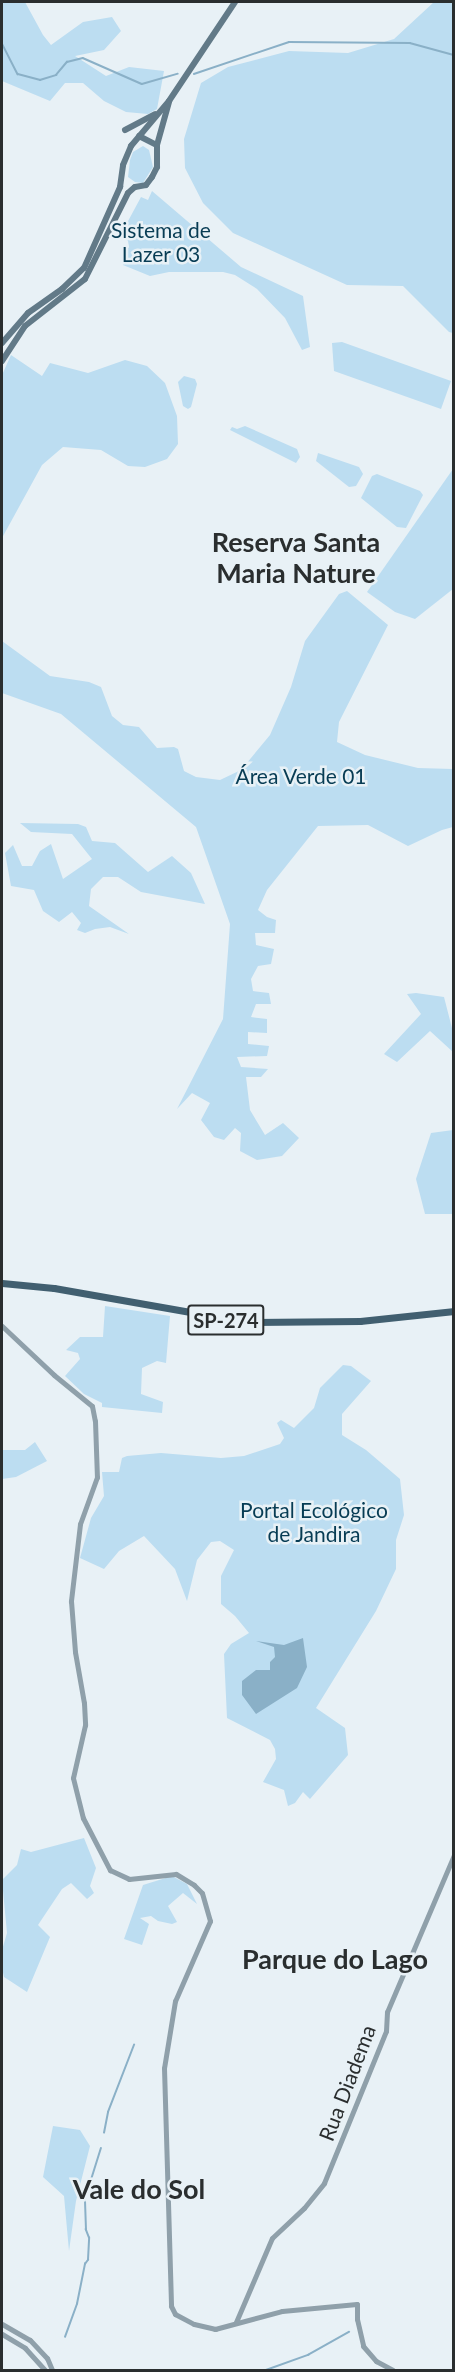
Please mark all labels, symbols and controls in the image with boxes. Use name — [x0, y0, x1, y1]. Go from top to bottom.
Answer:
park label: Sistema de Lazer 03 — [111, 217, 211, 267]
district label: Reserva Santa Maria Nature — [212, 525, 380, 588]
park label: Área Verde 01 — [235, 763, 367, 789]
road number: SP-274 — [187, 1303, 265, 1337]
park label: Portal Ecológico de Jandira — [240, 1497, 388, 1547]
district label: Parque do Lago — [242, 1943, 428, 1975]
street label: Rua Diadema — [313, 2022, 381, 2144]
district label: Vale do Sol — [73, 2173, 205, 2205]

